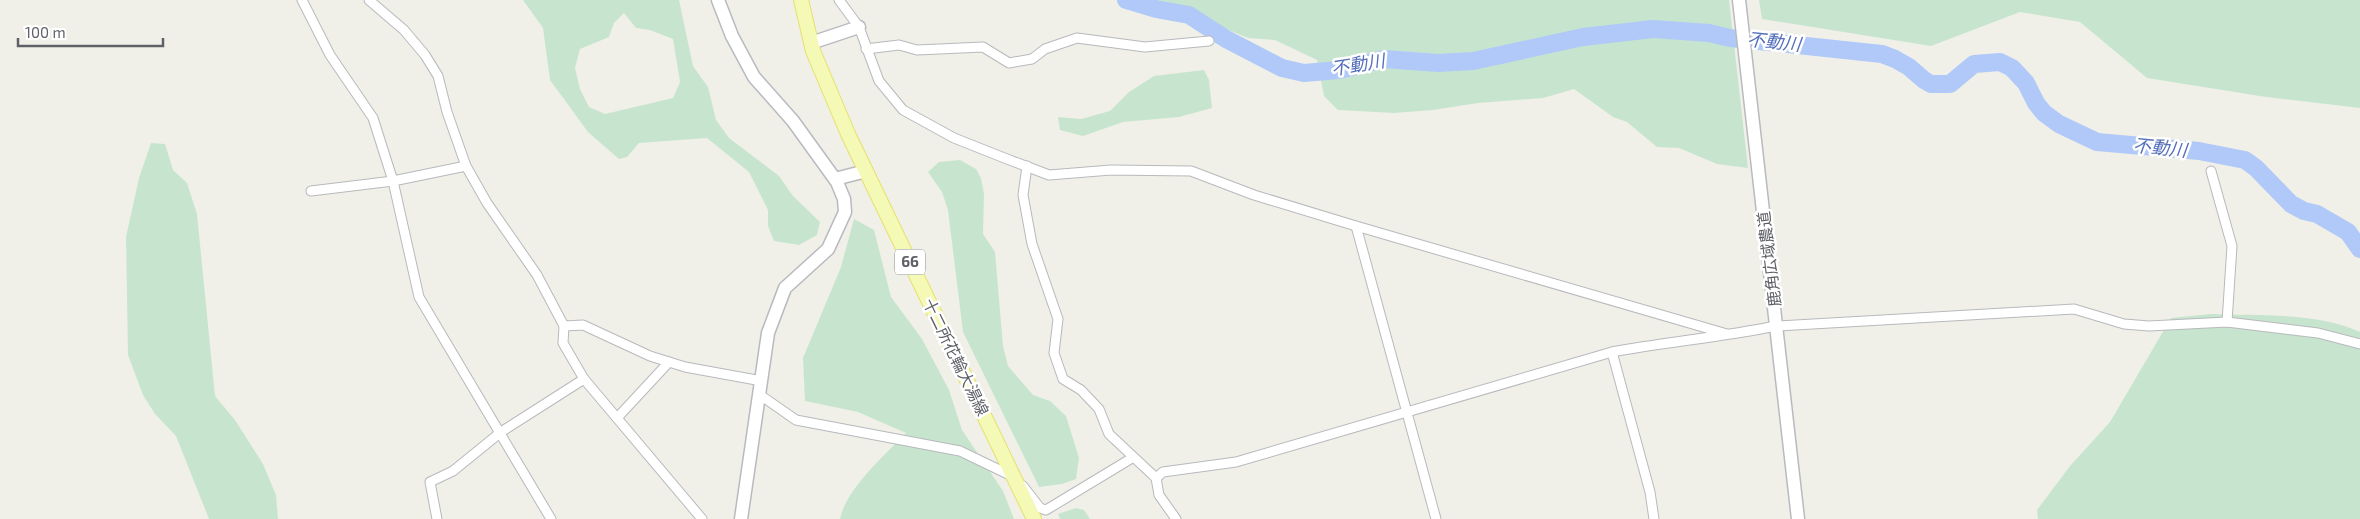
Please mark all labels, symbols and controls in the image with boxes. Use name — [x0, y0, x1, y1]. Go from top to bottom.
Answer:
scale bar — [18, 15, 162, 47]
text: 100 m — [25, 23, 66, 41]
water label: 不動川 — [1746, 27, 1804, 55]
water label: 不動川 — [1329, 49, 1388, 79]
water label: 不動川 — [2132, 133, 2190, 161]
street label: 鹿角広域農道 — [1753, 210, 1784, 308]
road number: 66 — [895, 250, 925, 274]
street label: 十二所花輪大湯線 — [920, 295, 993, 418]

